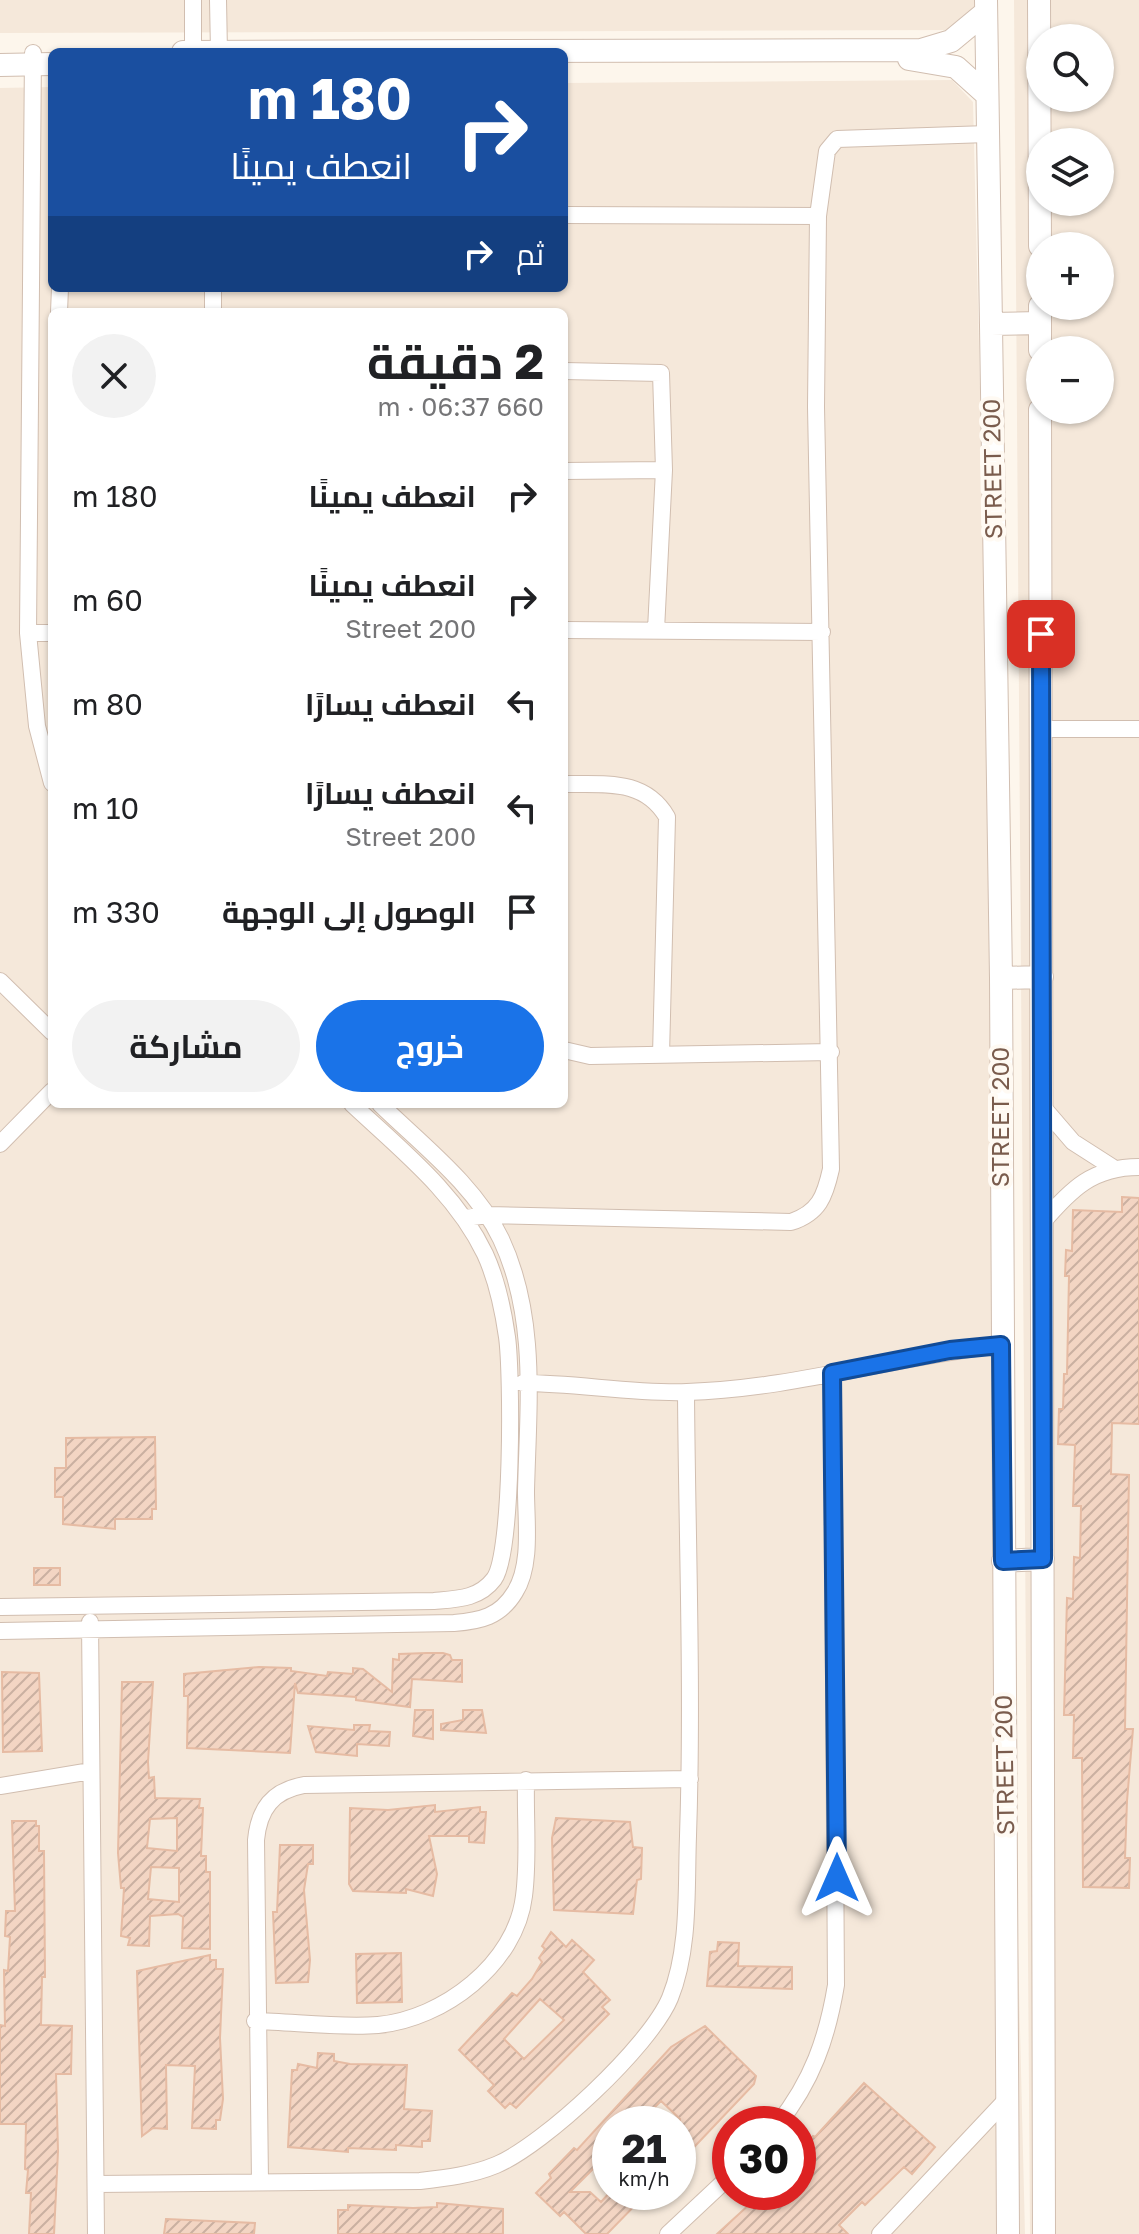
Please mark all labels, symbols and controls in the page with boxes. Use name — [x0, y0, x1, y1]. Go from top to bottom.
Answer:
map controls — [1026, 24, 1114, 424]
button: search — [1026, 24, 1114, 112]
text: 180 m — [248, 64, 412, 131]
icon: right — [440, 80, 544, 184]
button: layers — [1026, 128, 1114, 216]
text: انعطف يمينًا — [230, 144, 412, 187]
icon: right — [456, 232, 500, 276]
button: + — [1026, 232, 1114, 320]
text: ثم — [516, 236, 544, 272]
text: 2 دقيقة — [367, 332, 544, 390]
button: close — [72, 334, 156, 418]
button: − — [1026, 336, 1114, 424]
text: 660 m · 06:37 — [377, 391, 544, 422]
street label: STREET 200 — [976, 399, 1007, 539]
icon: right — [500, 474, 544, 518]
text: 180 m — [72, 478, 158, 514]
text: انعطف يمينًا — [309, 478, 476, 514]
text: انعطف يمينًا — [309, 567, 476, 603]
icon: right — [500, 578, 544, 622]
text: 60 m — [72, 582, 143, 618]
pin — [1007, 600, 1075, 668]
icon: arrive — [1019, 612, 1063, 656]
text: Street 200 — [345, 613, 476, 644]
icon: left — [500, 682, 544, 726]
text: 80 m — [72, 686, 143, 722]
text: انعطف يسارًا — [305, 686, 476, 722]
text: انعطف يسارًا — [305, 775, 476, 811]
icon: left — [500, 786, 544, 830]
text: 10 m — [72, 790, 139, 826]
text: Street 200 — [345, 821, 476, 852]
icon: arrive — [500, 890, 544, 934]
text: 330 m — [72, 894, 160, 930]
text: الوصول إلى الوجهة — [222, 894, 476, 930]
button: مشاركة — [72, 1000, 300, 1092]
button: خروج — [316, 1000, 544, 1092]
street label: STREET 200 — [985, 1047, 1014, 1187]
street label: STREET 200 — [988, 1695, 1019, 1835]
position arrow — [795, 1836, 879, 1920]
speed limit sign: 30 — [712, 2106, 816, 2210]
text: 21 — [622, 2124, 667, 2172]
text: km/h — [619, 2166, 669, 2190]

